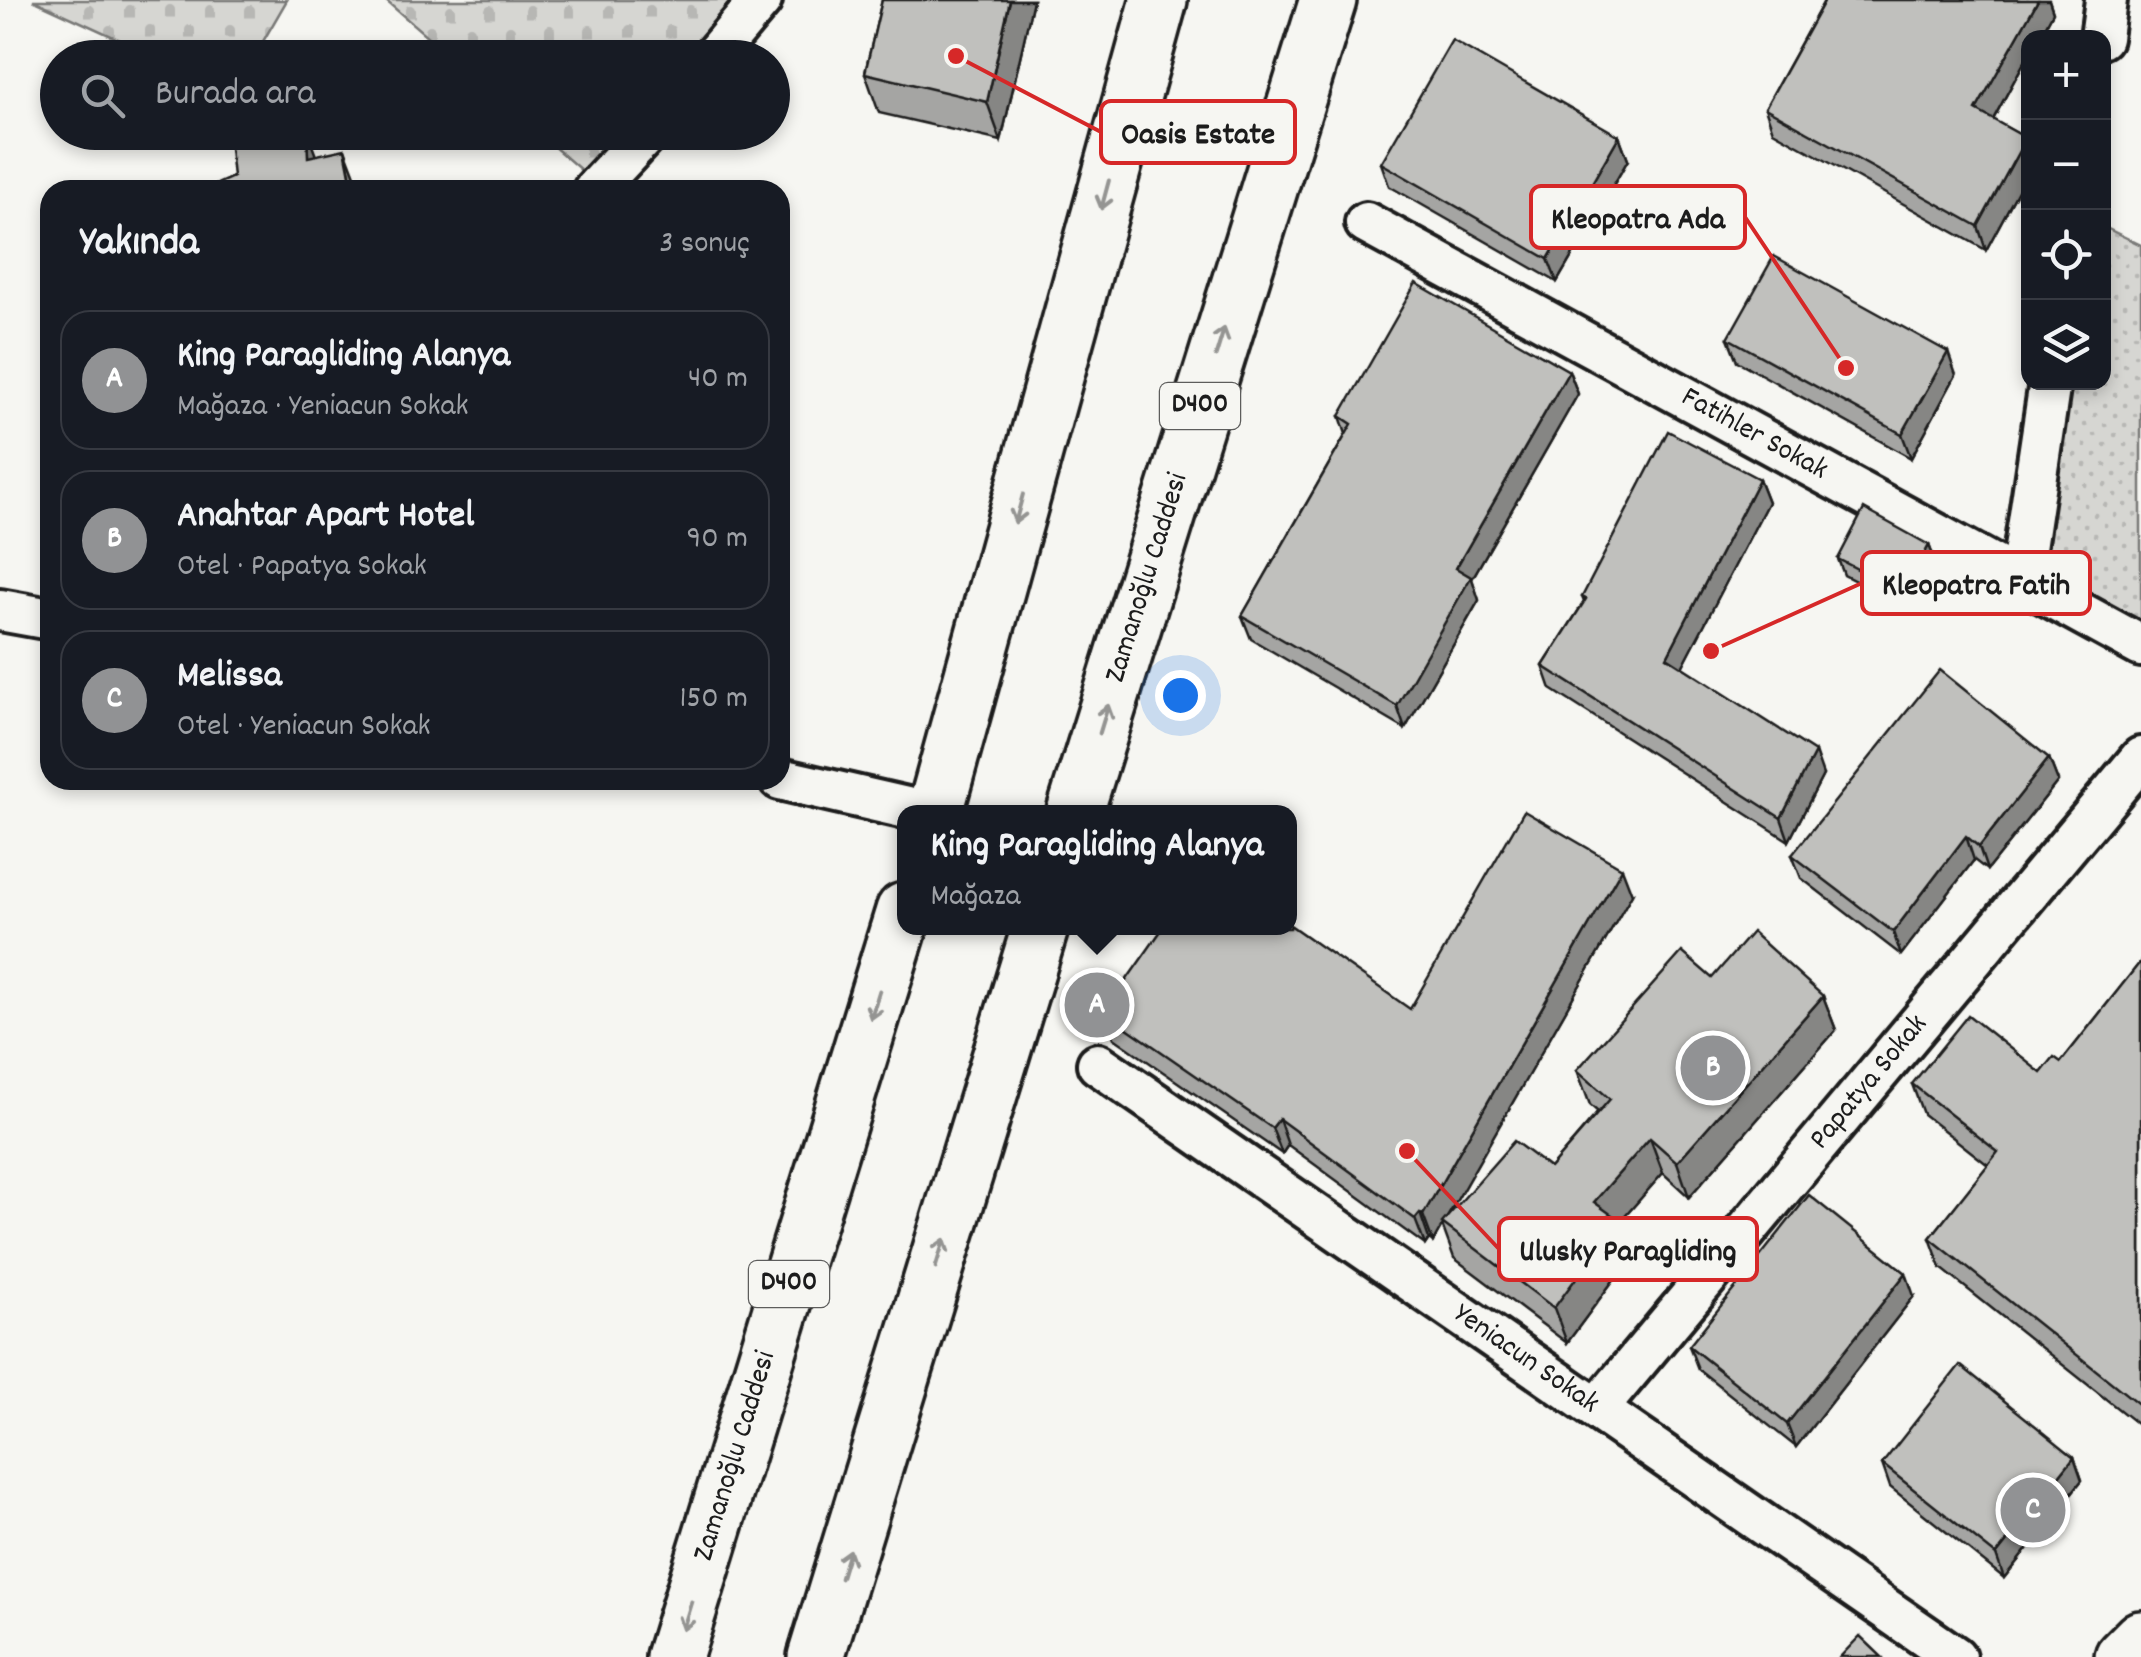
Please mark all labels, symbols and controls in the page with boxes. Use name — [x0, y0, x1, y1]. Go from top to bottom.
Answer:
map controls — [2021, 30, 2111, 390]
button: + — [2021, 30, 2111, 120]
search box — [40, 40, 790, 150]
icon: search — [75, 68, 130, 123]
text: Burada ara — [155, 68, 315, 123]
callout: Oasis Estate — [1101, 101, 1295, 163]
text: Oasis Estate — [1121, 114, 1275, 160]
button: − — [2021, 120, 2111, 210]
one-way arrow — [1095, 179, 1113, 210]
callout: Kleopatra Ada — [1531, 186, 1745, 248]
text: Kleopatra Ada — [1551, 199, 1726, 245]
button: locate — [2021, 210, 2111, 300]
text: Yakında — [80, 215, 199, 275]
text: 3 sonuç — [659, 222, 750, 268]
button: layers — [2021, 300, 2111, 390]
one-way arrow — [1212, 327, 1230, 358]
text: King Paragliding Alanya — [177, 330, 510, 385]
text: A — [106, 357, 123, 403]
text: 40 m — [688, 357, 748, 403]
street label: Fatihler Sokak — [1673, 377, 1835, 492]
road number: D400 — [1160, 383, 1240, 429]
text: Mağaza · Yeniacun Sokak — [177, 385, 469, 431]
street label: Zamanoğlu Caddesi — [1095, 468, 1201, 688]
text: Anahtar Apart Hotel — [177, 490, 474, 545]
one-way arrow — [1008, 492, 1027, 524]
text: B — [107, 517, 122, 563]
text: 90 m — [687, 517, 748, 563]
text: Otel · Papatya Sokak — [177, 545, 427, 591]
callout: Kleopatra Fatih — [1862, 552, 2090, 614]
text: Kleopatra Fatih — [1882, 565, 2070, 611]
text: Melissa — [177, 650, 282, 705]
your location — [1155, 670, 1206, 721]
text: C — [107, 677, 122, 723]
text: 150 m — [679, 677, 748, 723]
one-way arrow — [1096, 704, 1114, 736]
text: Otel · Yeniacun Sokak — [177, 705, 431, 751]
popup — [897, 805, 1297, 935]
text: King Paragliding Alanya — [930, 820, 1264, 875]
text: Mağaza — [930, 875, 1020, 921]
pin: A — [1064, 968, 1130, 1042]
one-way arrow — [865, 988, 883, 1020]
street label: Papatya Sokak — [1800, 1006, 1939, 1160]
pin: B — [1680, 1030, 1746, 1106]
callout: Ulusky Paragliding — [1499, 1218, 1757, 1280]
text: Ulusky Paragliding — [1519, 1231, 1737, 1277]
one-way arrow — [932, 1238, 950, 1269]
road number: D400 — [749, 1261, 829, 1307]
street label: Yeniacun Sokak — [1444, 1294, 1607, 1426]
street label: Zamanoğlu Caddesi — [683, 1346, 788, 1567]
pin: C — [2000, 1472, 2066, 1548]
one-way arrow — [837, 1549, 855, 1580]
one-way arrow — [676, 1600, 694, 1631]

